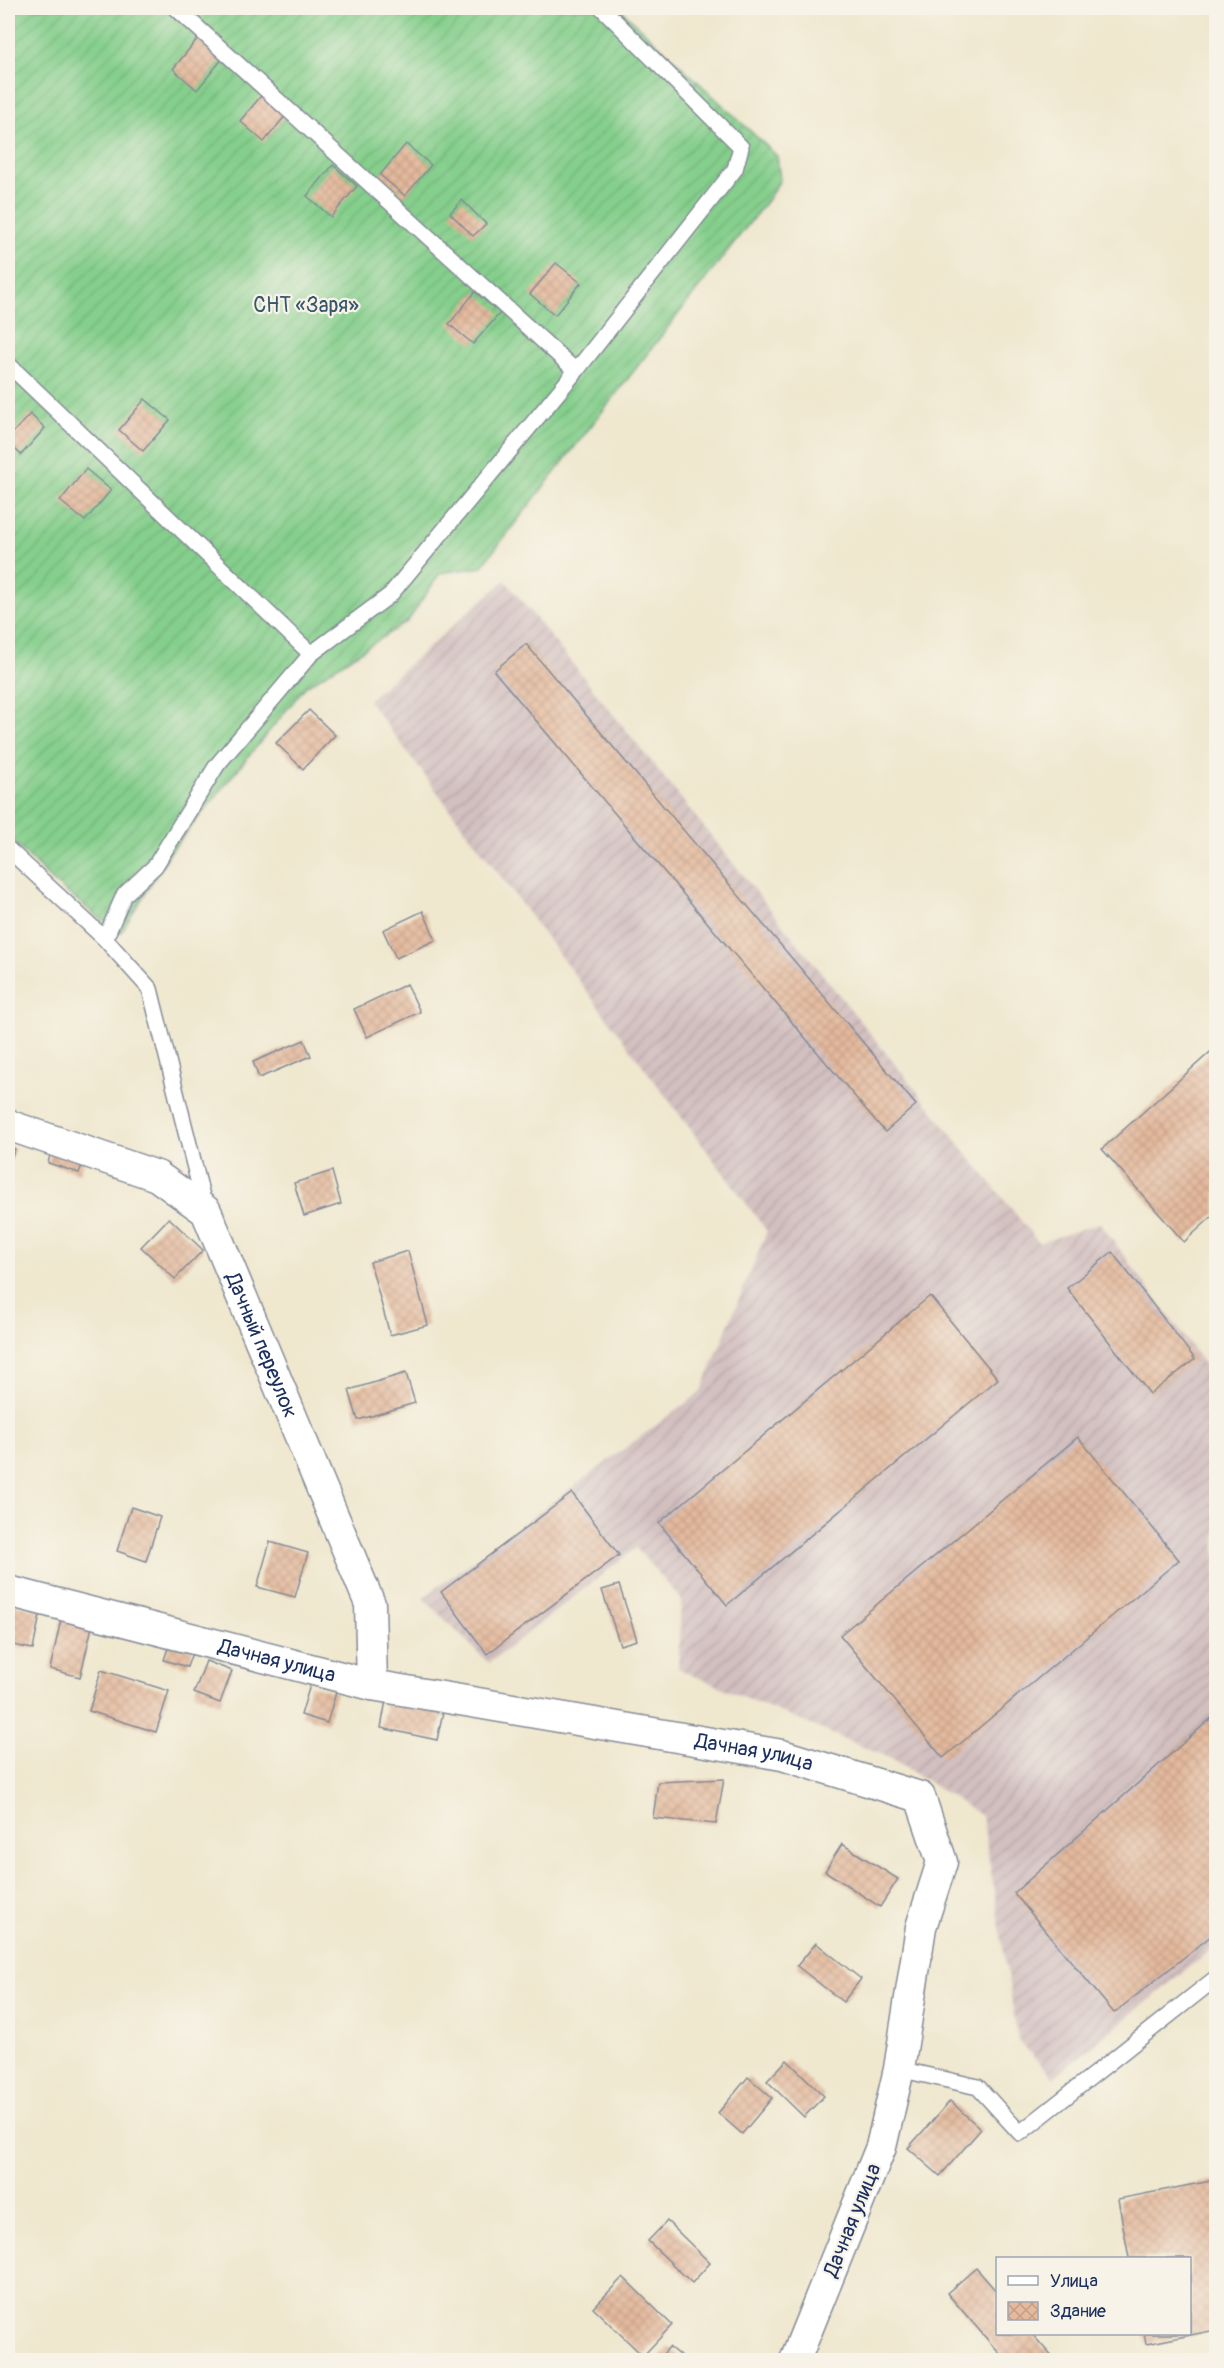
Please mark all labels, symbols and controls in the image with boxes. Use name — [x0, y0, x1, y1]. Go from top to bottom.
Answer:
park label: СНТ «Заря» — [253, 292, 359, 319]
street label: Дачный переулок — [219, 1268, 304, 1422]
street label: Дачная улица — [215, 1633, 339, 1689]
street label: Дачная улица — [692, 1727, 817, 1778]
street label: Дачная улица — [817, 2160, 887, 2282]
legend — [996, 2257, 1191, 2335]
text: Улица — [1050, 2270, 1098, 2293]
text: Здание — [1050, 2300, 1106, 2323]

